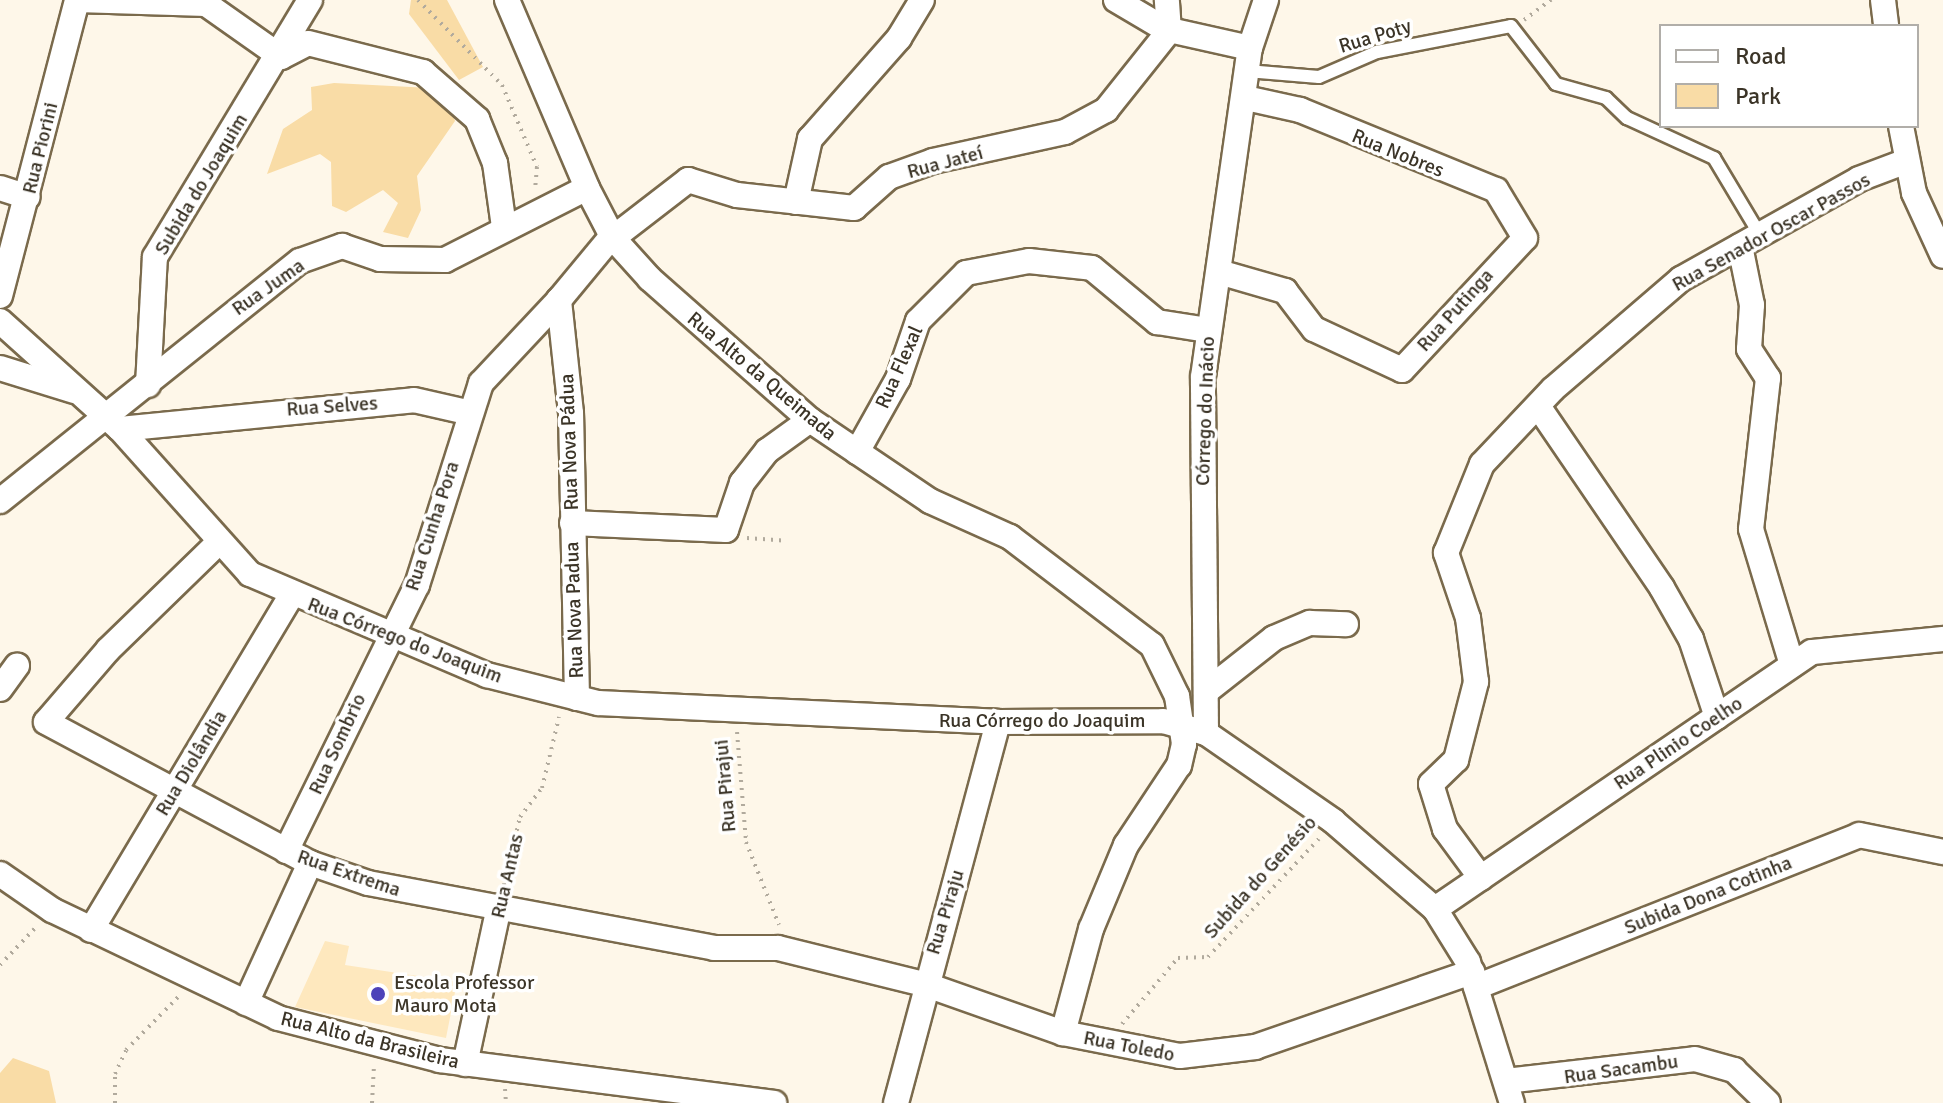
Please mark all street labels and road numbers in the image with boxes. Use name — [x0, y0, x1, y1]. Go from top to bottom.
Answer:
street label: Rua Poty — [1336, 14, 1414, 58]
street label: Rua Piorini — [17, 100, 63, 196]
street label: Subida do Joaquim — [149, 109, 253, 259]
street label: Rua Nobres — [1348, 124, 1448, 182]
street label: Rua Jateí — [904, 140, 986, 184]
street label: Rua Senador Oscar Passos — [1668, 167, 1874, 297]
street label: Rua Juma — [227, 253, 309, 321]
street label: Rua Putinga — [1412, 264, 1498, 356]
street label: Rua Alto da Queimada — [682, 307, 842, 445]
street label: Rua Flexal — [870, 322, 928, 412]
street label: Córrego do Inácio — [1190, 336, 1220, 486]
street label: Rua Nova Pádua — [555, 373, 583, 511]
street label: Rua Selves — [286, 391, 378, 421]
street label: Rua Cunha Pora — [400, 458, 464, 594]
street label: Rua Nova Padua — [560, 541, 588, 679]
street label: Rua Córrego do Joaquim — [304, 592, 506, 688]
street label: Rua Sombrio — [303, 690, 371, 798]
street label: Rua Plinio Coelho — [1609, 691, 1747, 795]
street label: Rua Diolândia — [150, 706, 232, 820]
street label: Rua Córrego do Joaquim — [939, 708, 1145, 732]
street label: Rua Pirajui — [709, 739, 741, 833]
street label: Subida do Genésio — [1199, 811, 1321, 943]
street label: Rua Antas — [486, 831, 528, 921]
street label: Rua Extrema — [294, 844, 404, 902]
street label: Subida Dona Cotinha — [1621, 850, 1795, 940]
street label: Rua Piraju — [921, 867, 969, 957]
street label: Rua Alto da Brasileira — [278, 1006, 462, 1074]
street label: Rua Toledo — [1081, 1025, 1177, 1067]
street label: Rua Sacambu — [1562, 1049, 1680, 1089]

